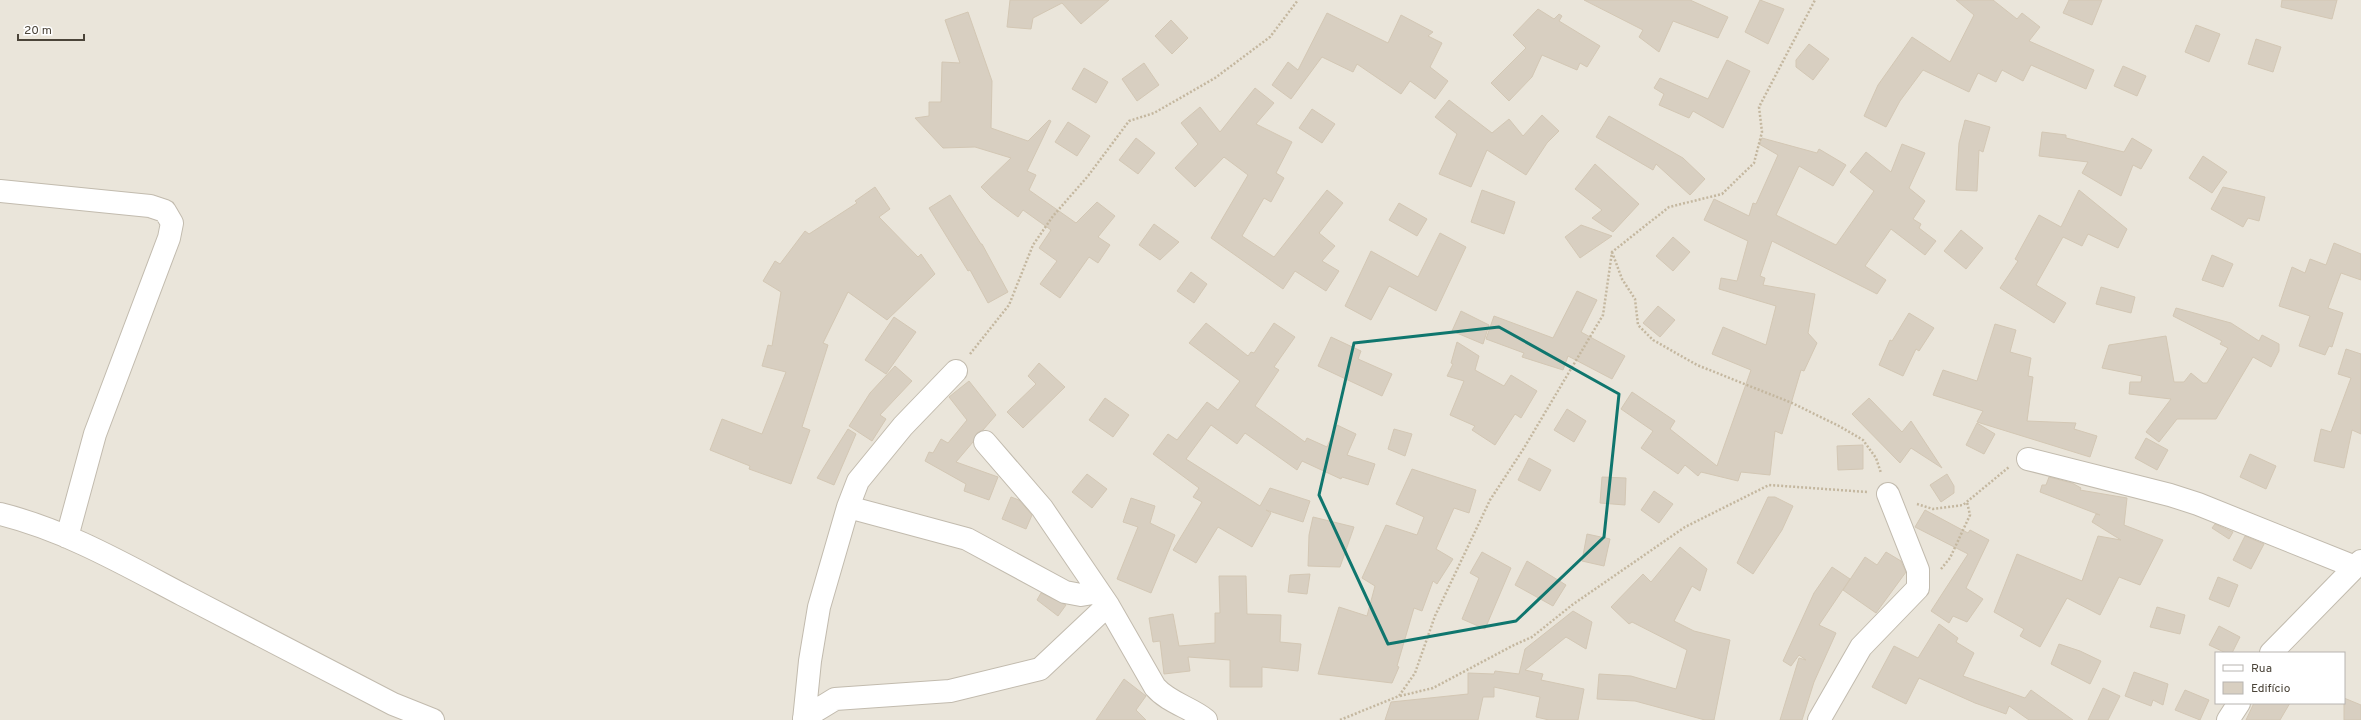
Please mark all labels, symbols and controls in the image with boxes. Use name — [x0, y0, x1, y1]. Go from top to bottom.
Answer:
scale bar — [18, 16, 84, 42]
text: 20 m — [24, 23, 52, 39]
legend — [2215, 652, 2345, 704]
text: Rua — [2251, 661, 2272, 677]
text: Edifício — [2251, 681, 2291, 697]

